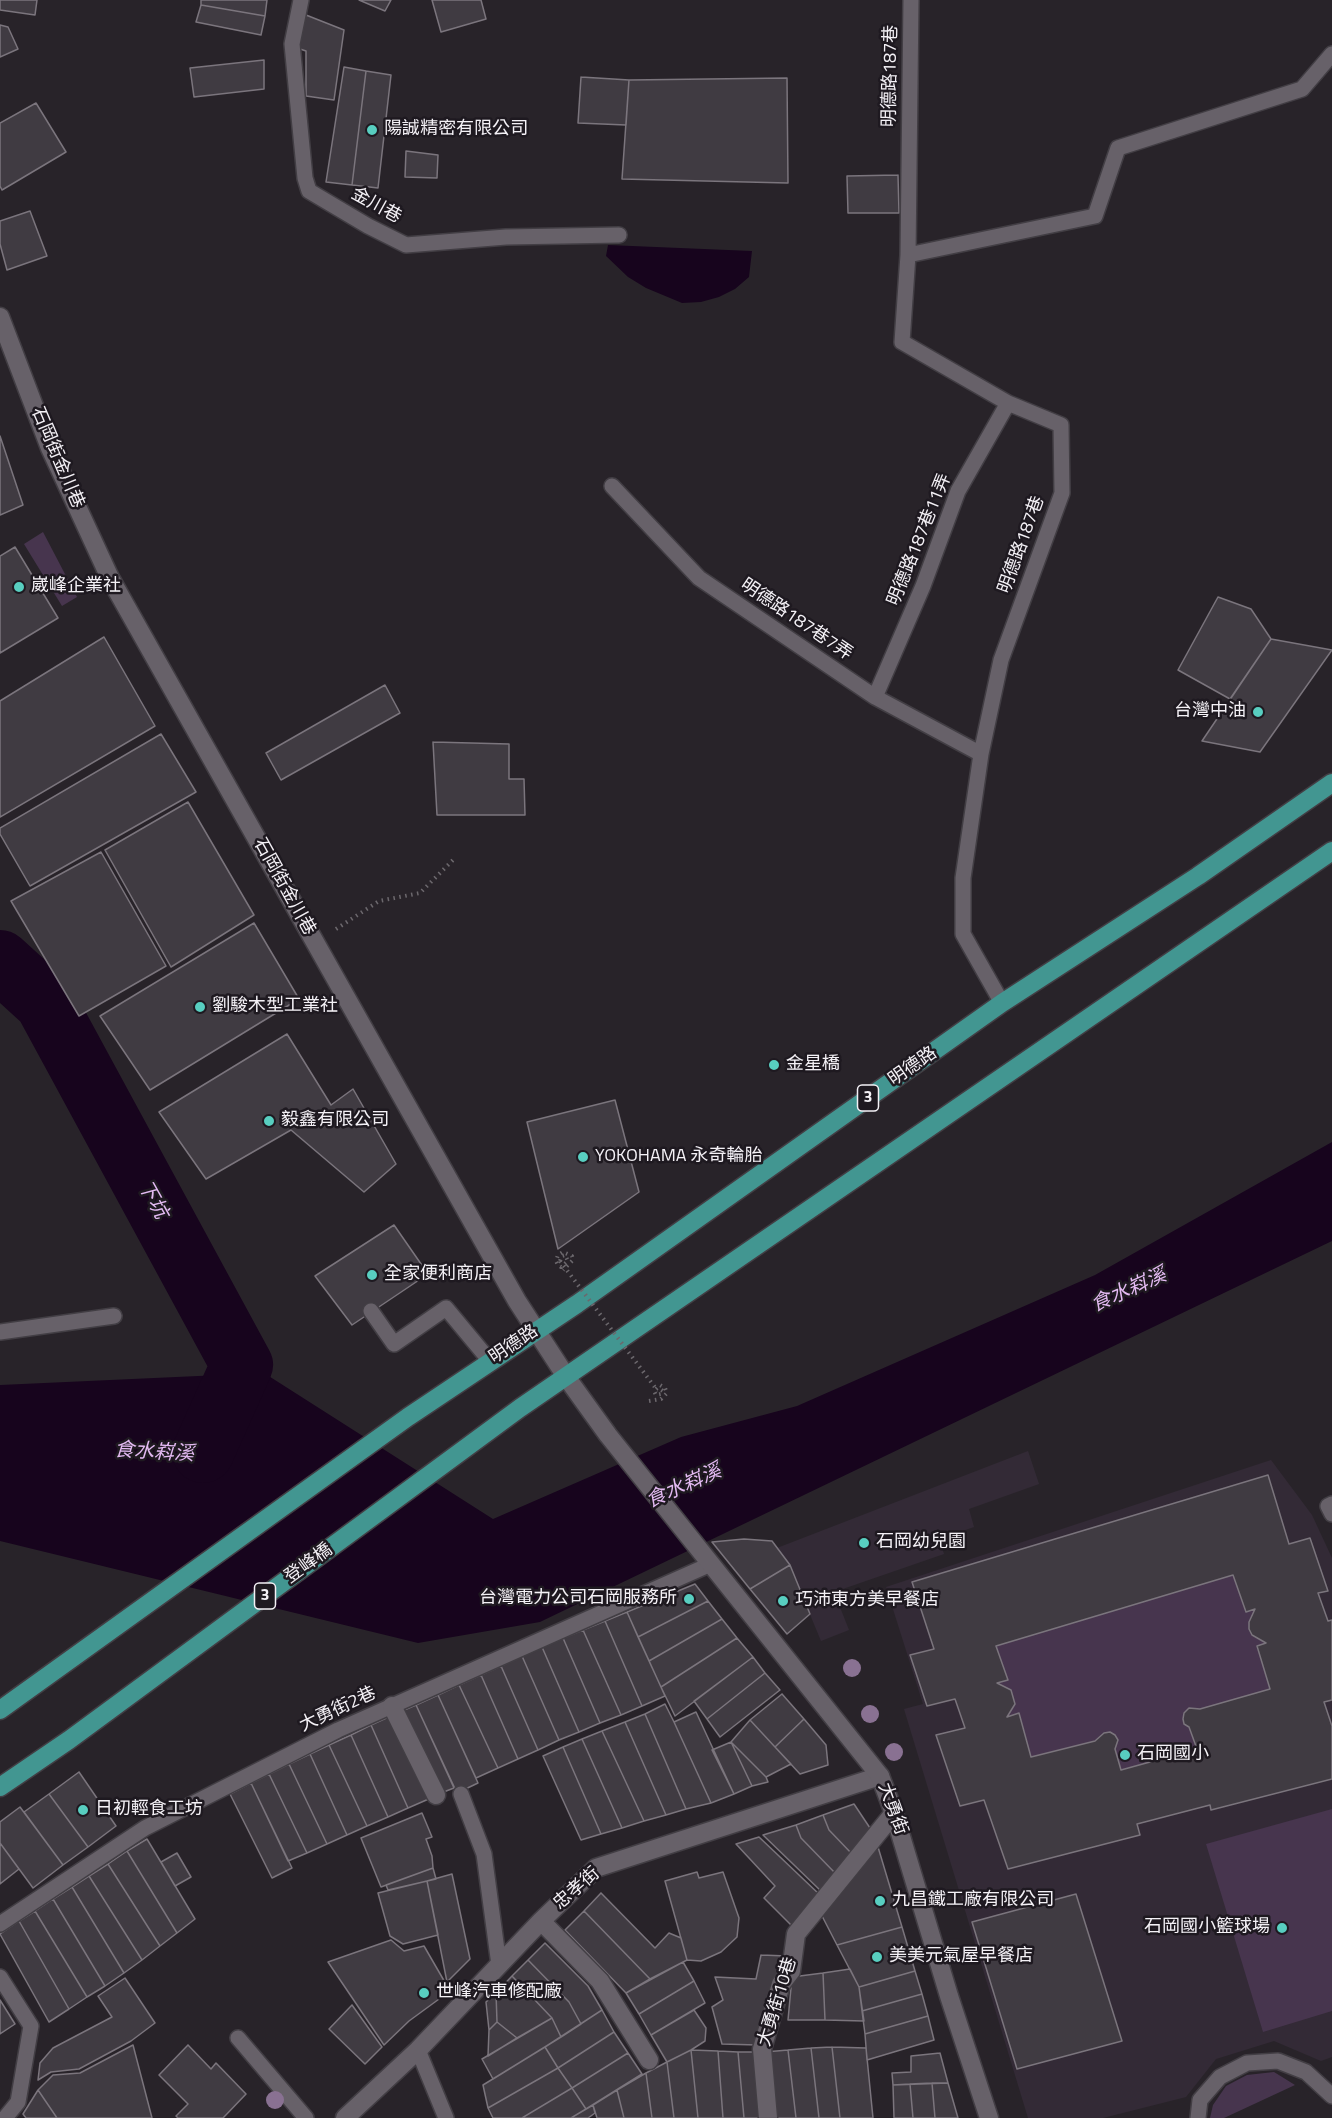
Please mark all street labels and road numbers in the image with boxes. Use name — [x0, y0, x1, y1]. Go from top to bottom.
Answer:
street label: 明德路187巷 — [879, 25, 903, 127]
street label: 金川巷 — [347, 183, 405, 229]
street label: 石岡街金川巷 — [26, 404, 88, 512]
street label: 明德路187巷11弄 — [884, 471, 956, 609]
street label: 明德路187巷 — [994, 493, 1050, 597]
street label: 明德路187巷7弄 — [736, 575, 856, 665]
street label: 石岡街金川巷 — [248, 835, 320, 939]
street label: 明德路 — [885, 1043, 941, 1091]
road number: 3 — [858, 1085, 878, 1111]
street label: 明德路 — [486, 1321, 542, 1369]
street label: 登峰橋 — [281, 1539, 337, 1589]
road number: 3 — [254, 1583, 276, 1609]
street label: 大勇街2巷 — [296, 1683, 380, 1737]
street label: 大勇街 — [873, 1780, 911, 1838]
street label: 忠孝街 — [550, 1863, 604, 1915]
street label: 大勇街10巷 — [754, 1955, 802, 2049]

